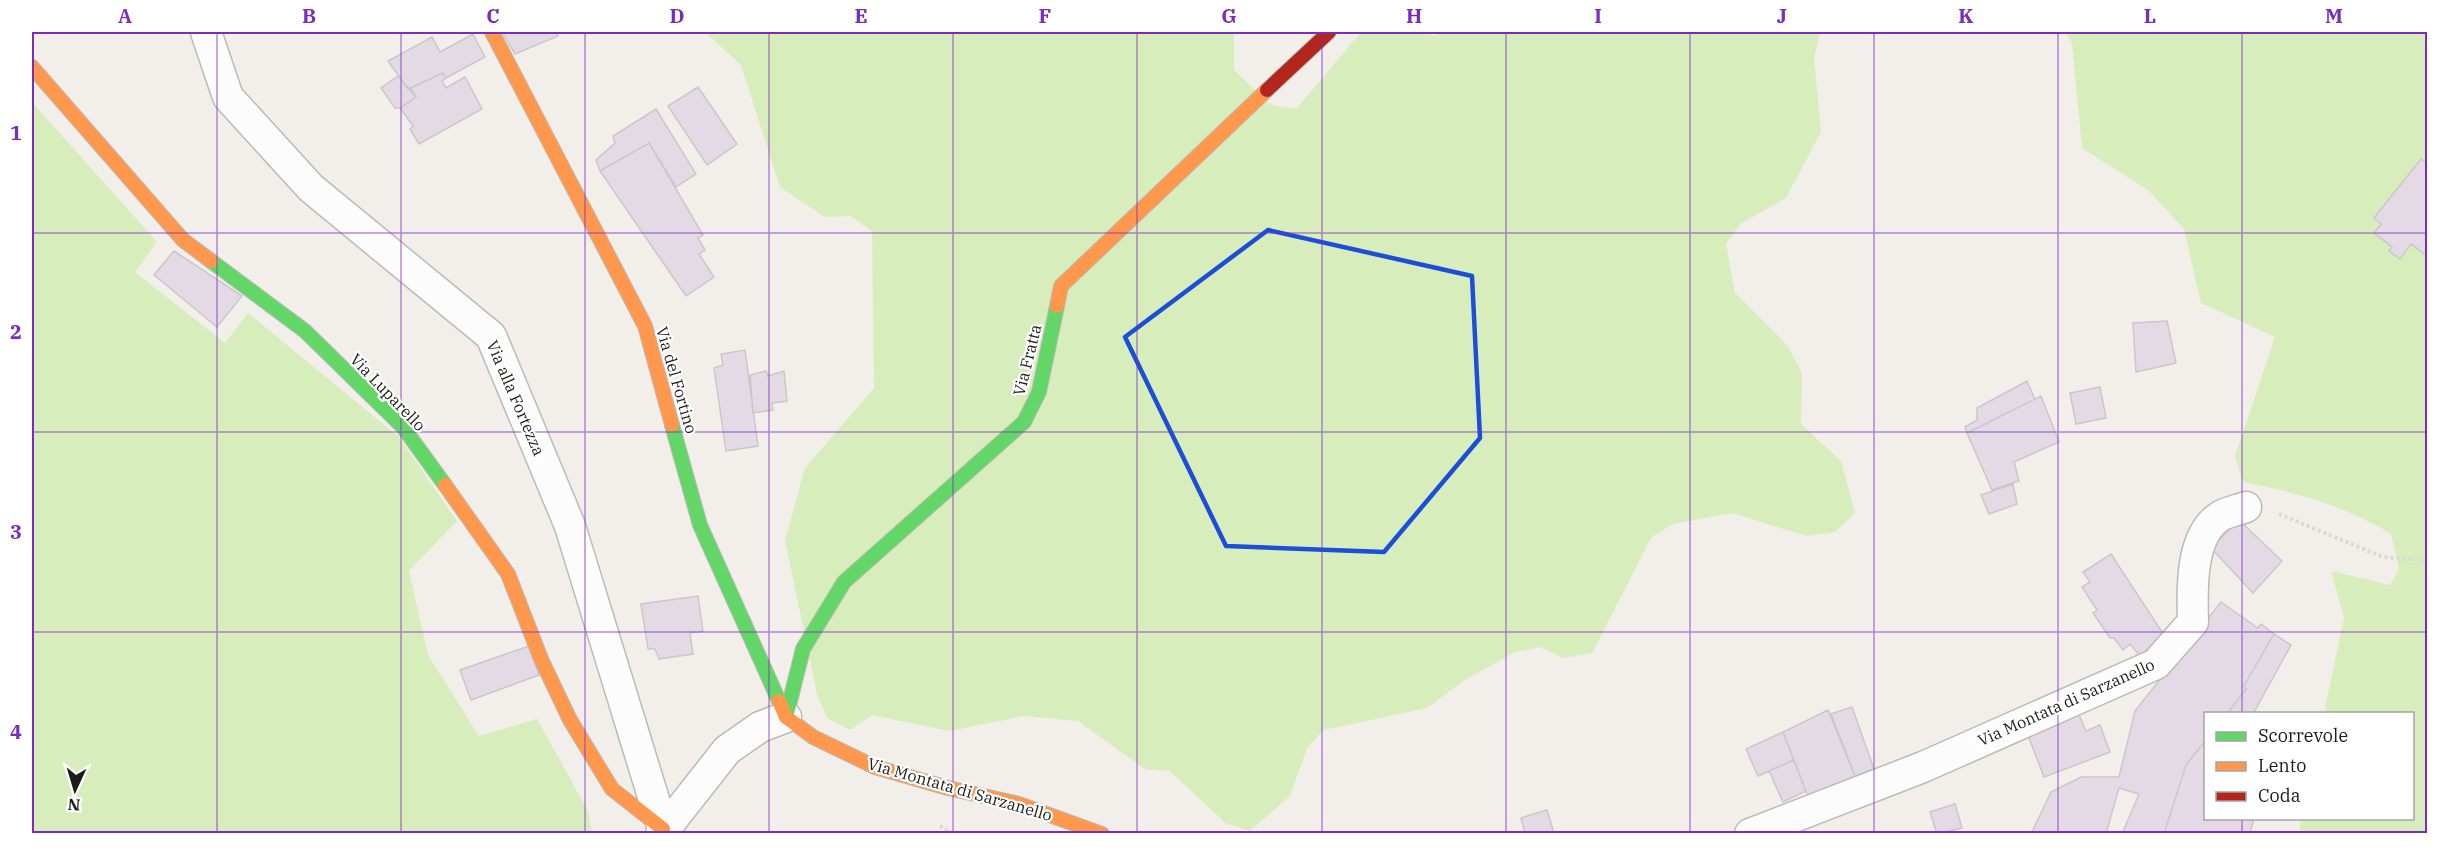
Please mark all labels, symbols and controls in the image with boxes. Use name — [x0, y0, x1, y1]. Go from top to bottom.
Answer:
text: A — [118, 2, 132, 29]
text: B — [302, 2, 316, 29]
text: C — [486, 2, 500, 29]
text: D — [669, 2, 685, 29]
text: E — [854, 2, 868, 29]
text: F — [1039, 2, 1051, 29]
text: G — [1221, 2, 1237, 29]
text: H — [1406, 2, 1422, 29]
text: I — [1594, 2, 1602, 29]
text: J — [1777, 2, 1787, 29]
text: K — [1958, 2, 1974, 29]
text: L — [2144, 2, 2156, 29]
text: M — [2325, 2, 2343, 29]
text: 1 — [10, 119, 22, 146]
text: 2 — [10, 318, 22, 345]
street label: Via Fratta — [1008, 322, 1046, 398]
street label: Via del Fortino — [652, 324, 702, 436]
street label: Via alla Fortezza — [483, 337, 549, 459]
street label: Via Luparello — [346, 349, 430, 435]
text: 3 — [10, 518, 22, 545]
street label: Via Montata di Sarzanello — [1975, 654, 2157, 750]
legend — [2204, 712, 2414, 820]
text: 4 — [10, 718, 22, 745]
text: Scorrevole — [2258, 724, 2348, 747]
street label: Via Montata di Sarzanello — [865, 753, 1055, 825]
text: Lento — [2258, 754, 2306, 777]
north arrow — [45, 760, 105, 820]
text: Coda — [2258, 784, 2301, 807]
text: N — [67, 795, 81, 815]

